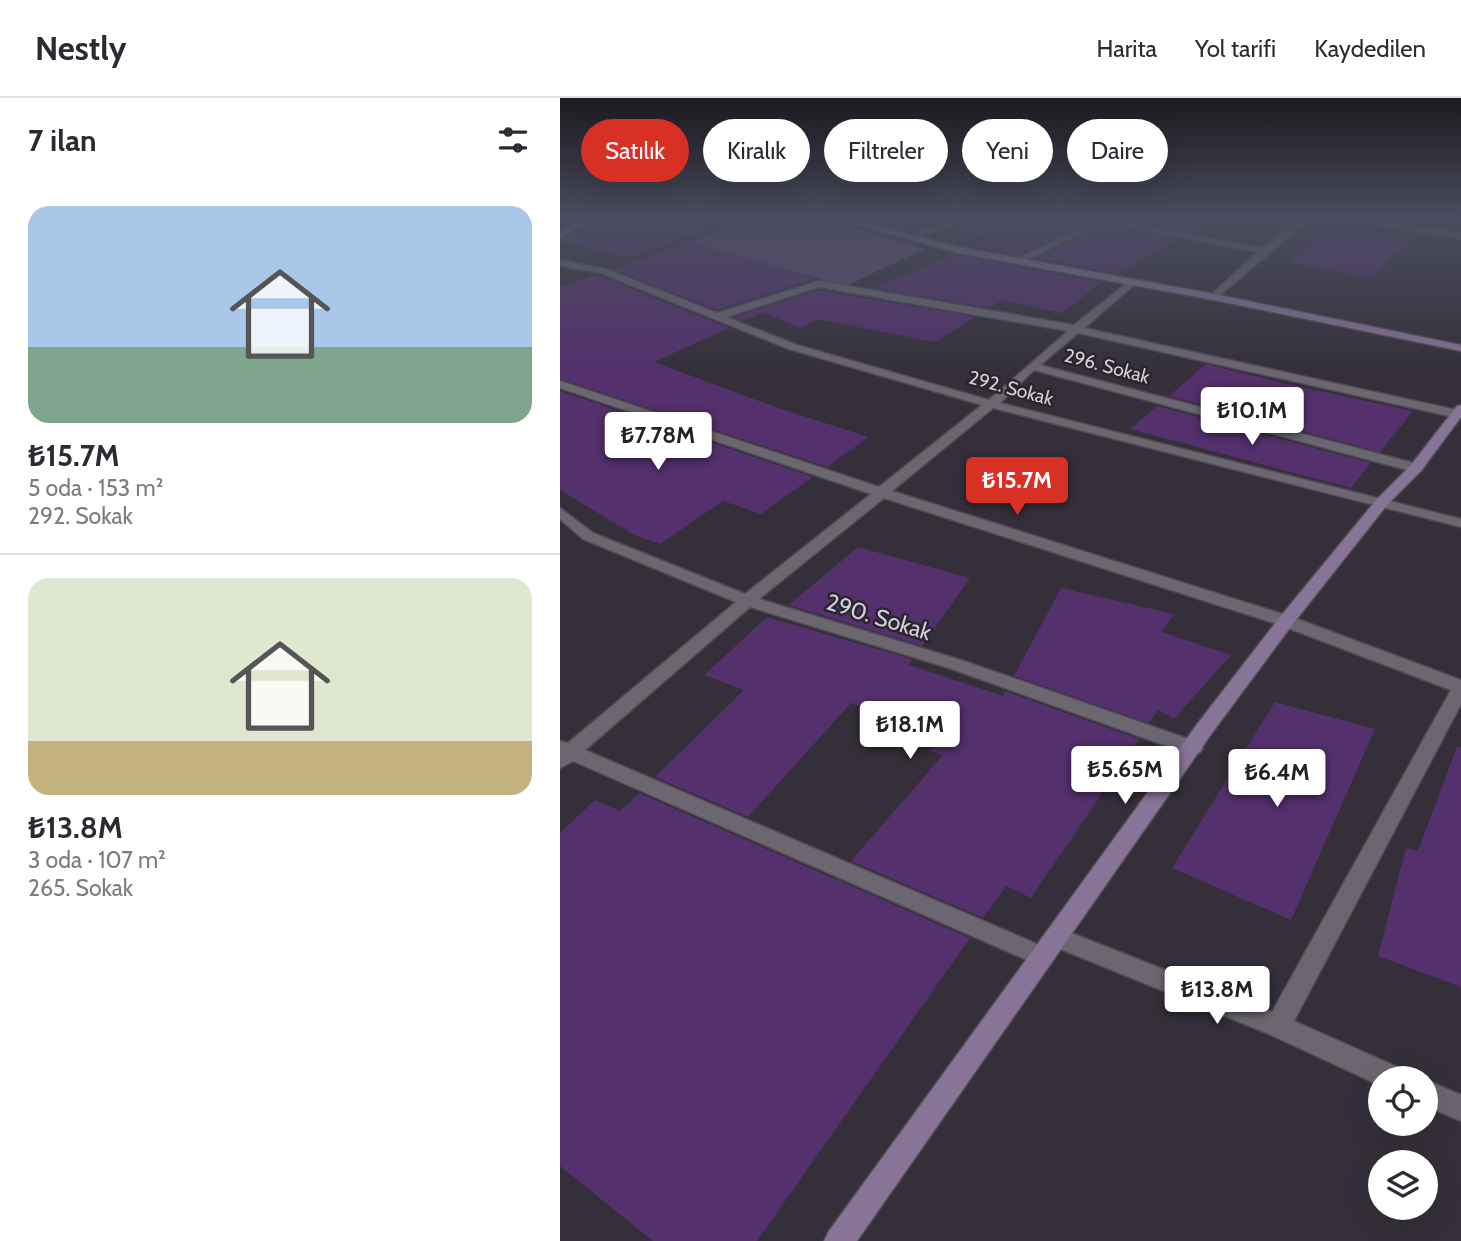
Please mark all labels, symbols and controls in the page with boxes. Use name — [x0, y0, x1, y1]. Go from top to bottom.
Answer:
text: Nestly — [35, 28, 126, 68]
text: Harita — [1097, 34, 1157, 63]
text: Yol tarifi — [1195, 34, 1276, 63]
text: Kaydedilen — [1314, 34, 1426, 63]
chip: Satılık — [581, 119, 689, 182]
chip: Kiralık — [703, 119, 810, 182]
chip: Filtreler — [824, 119, 948, 182]
chip: Yeni — [962, 119, 1053, 182]
chip: Daire — [1067, 119, 1168, 182]
icon: filters — [494, 121, 532, 159]
text: 7 ilan — [28, 122, 97, 159]
icon: home — [217, 251, 343, 377]
street label: 296. Sokak — [1062, 344, 1153, 389]
street label: 292. Sokak — [966, 366, 1056, 410]
pin: ₺10.1M — [1195, 388, 1309, 447]
text: ₺10.1M — [1217, 396, 1287, 424]
pin: ₺7.78M — [601, 412, 715, 472]
text: ₺7.78M — [621, 421, 695, 449]
text: ₺15.7M — [28, 437, 119, 474]
pin: ₺15.7M — [960, 458, 1074, 517]
text: ₺15.7M — [982, 466, 1052, 494]
text: 5 oda · 153 m² — [28, 474, 163, 502]
text: 292. Sokak — [28, 502, 133, 530]
street label: 290. Sokak — [823, 588, 936, 646]
icon: home — [217, 623, 343, 749]
pin: ₺18.1M — [853, 702, 967, 761]
text: ₺18.1M — [876, 710, 944, 738]
pin: ₺5.65M — [1068, 746, 1182, 806]
pin: ₺6.4M — [1228, 750, 1326, 809]
text: ₺5.65M — [1087, 755, 1163, 783]
text: ₺6.4M — [1244, 758, 1310, 786]
text: ₺13.8M — [28, 809, 123, 846]
text: 3 oda · 107 m² — [28, 846, 166, 874]
text: 265. Sokak — [28, 874, 133, 902]
pin: ₺13.8M — [1160, 967, 1274, 1026]
text: ₺13.8M — [1181, 975, 1253, 1003]
map controls — [1368, 1066, 1438, 1220]
button: locate — [1368, 1066, 1438, 1136]
button: layers — [1368, 1150, 1438, 1220]

